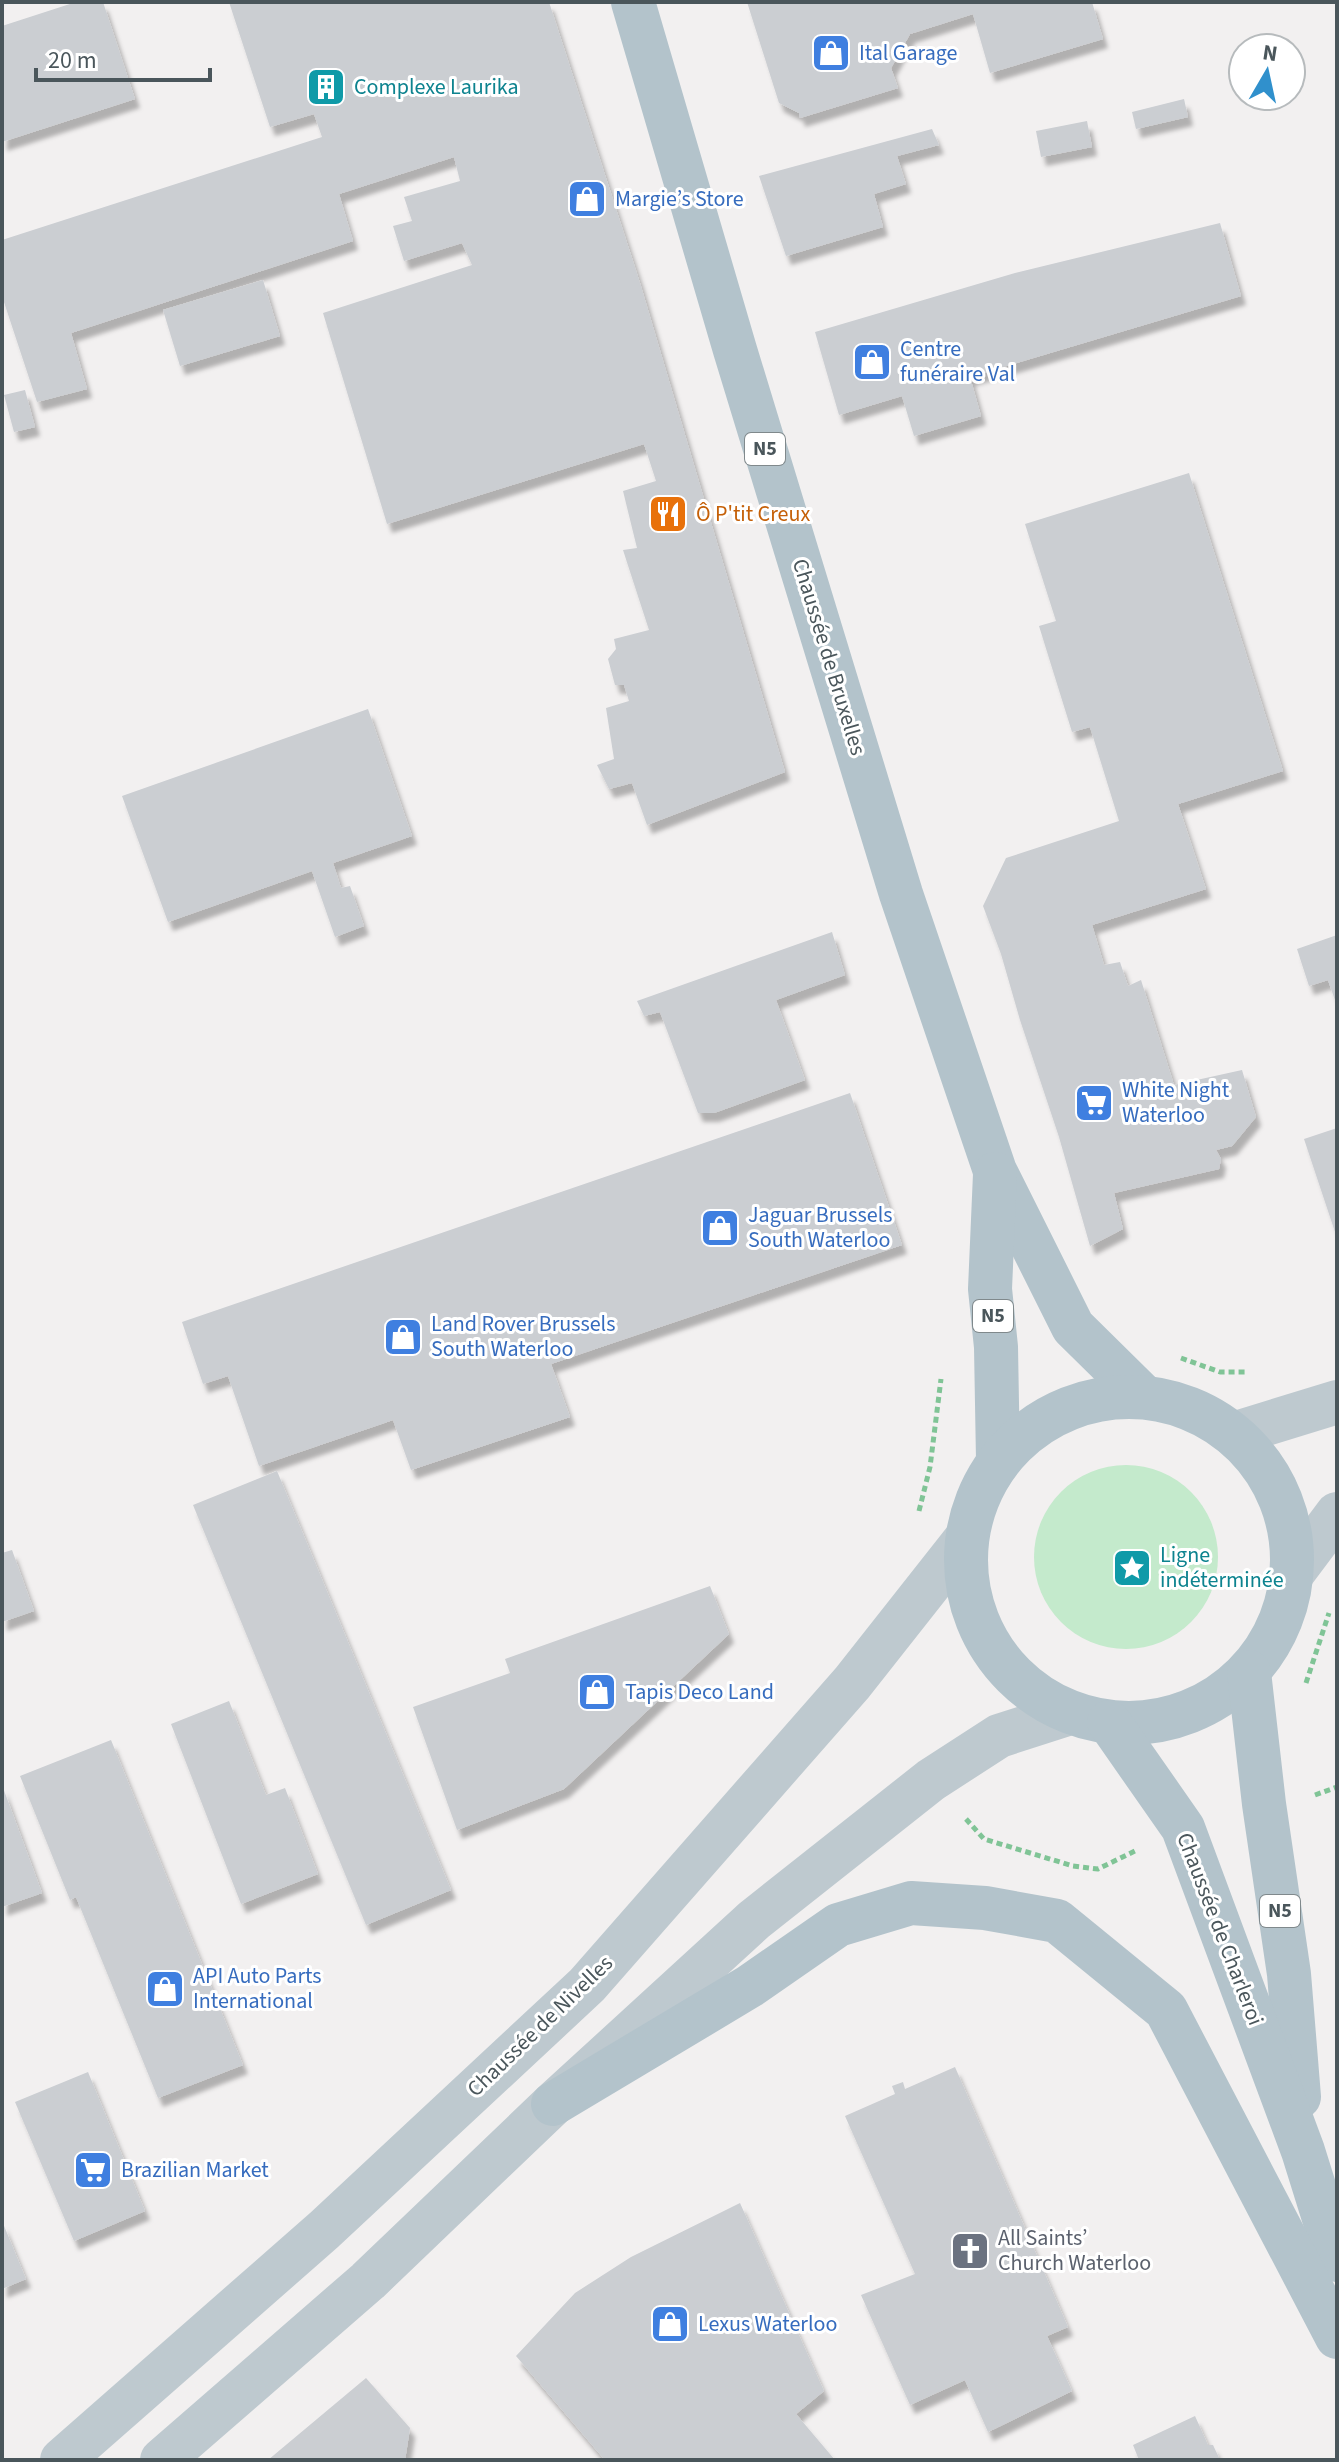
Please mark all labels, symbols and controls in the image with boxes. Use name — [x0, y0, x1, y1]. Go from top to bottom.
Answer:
scale bar — [36, 32, 210, 82]
shop icon: Ital Garage — [810, 32, 852, 74]
north arrow — [1227, 32, 1307, 112]
text: N — [1260, 36, 1280, 70]
place label: Ital Garage — [859, 37, 958, 69]
text: 20 m — [48, 43, 97, 78]
building icon: Complexe Laurika — [305, 66, 347, 108]
place label: Complexe Laurika — [354, 71, 519, 103]
shop icon: Margie’s Store — [566, 178, 608, 220]
place label: Margie’s Store — [615, 183, 744, 215]
place label: Centre funéraire Val — [900, 333, 1015, 390]
shop icon: Centre funéraire Val — [851, 341, 893, 383]
road number: N5 — [745, 433, 785, 465]
restaurant icon: Ô P'tit Creux — [647, 493, 689, 535]
place label: Ô P'tit Creux — [696, 498, 810, 530]
street label: Chaussée de Bruxelles — [784, 555, 874, 759]
place label: White Night Waterloo — [1122, 1074, 1230, 1131]
supermarket icon: White Night Waterloo — [1073, 1082, 1115, 1124]
place label: Jaguar Brussels South Waterloo — [748, 1199, 893, 1256]
shop icon: Jaguar Brussels South Waterloo — [699, 1207, 741, 1249]
road number: N5 — [973, 1300, 1013, 1332]
place label: Land Rover Brussels South Waterloo — [431, 1308, 615, 1365]
shop icon: Land Rover Brussels South Waterloo — [382, 1316, 424, 1358]
place label: Ligne indéterminée — [1160, 1539, 1284, 1596]
place icon: Ligne indéterminée — [1111, 1547, 1153, 1589]
shop icon: Tapis Deco Land — [576, 1671, 618, 1713]
place label: Tapis Deco Land — [625, 1676, 774, 1708]
street label: Chaussée de Charleroi — [1168, 1828, 1272, 2030]
road number: N5 — [1260, 1895, 1300, 1927]
street label: Chaussée de Nivelles — [460, 1948, 620, 2104]
place label: API Auto Parts International — [193, 1960, 322, 2017]
shop icon: API Auto Parts International — [144, 1968, 186, 2010]
supermarket icon: Brazilian Market — [72, 2149, 114, 2191]
place label: Brazilian Market — [121, 2154, 269, 2186]
place label: All Saints’ Church Waterloo — [998, 2222, 1151, 2279]
church icon: All Saints’ Church Waterloo — [949, 2230, 991, 2272]
shop icon: Lexus Waterloo — [649, 2303, 691, 2345]
place label: Lexus Waterloo — [698, 2308, 837, 2340]

